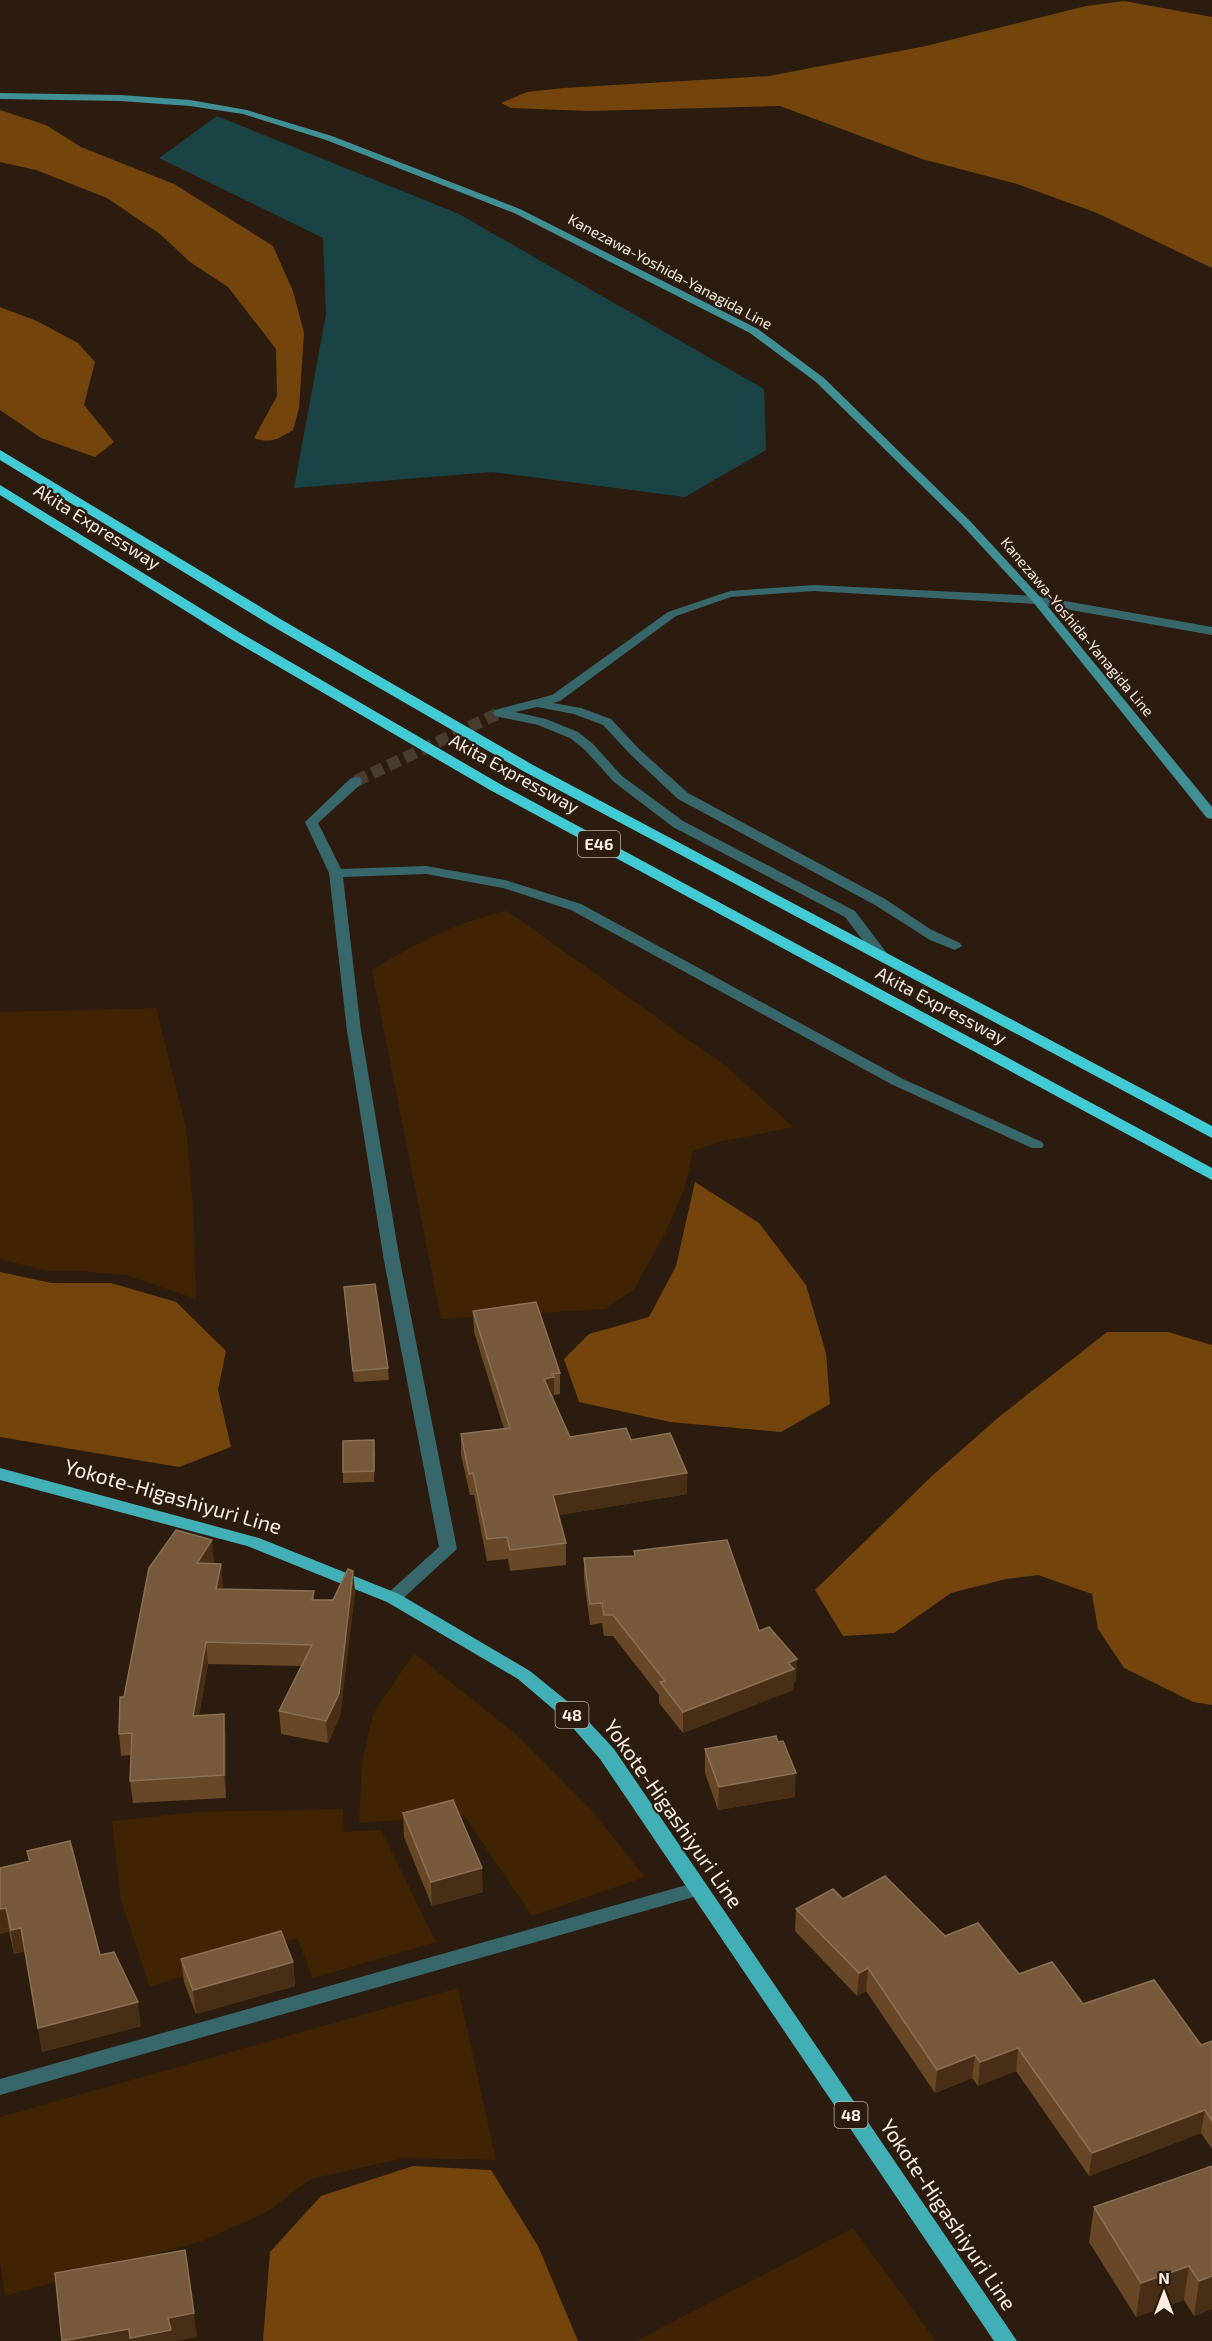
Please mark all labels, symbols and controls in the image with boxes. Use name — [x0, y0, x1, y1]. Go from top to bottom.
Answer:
street label: Kanezawa-Yoshida-Yanagida Line — [565, 210, 776, 333]
street label: Akita Expressway — [30, 478, 165, 574]
street label: Kanezawa-Yoshida-Yanagida Line — [997, 533, 1158, 720]
street label: Akita Expressway — [446, 728, 584, 818]
road number: E46 — [578, 831, 620, 857]
street label: Akita Expressway — [872, 961, 1011, 1049]
street label: Yokote-Higashiyuri Line — [62, 1453, 285, 1539]
road number: 48 — [556, 1702, 588, 1728]
street label: Yokote-Higashiyuri Line — [600, 1714, 749, 1912]
road number: 48 — [834, 2102, 868, 2128]
street label: Yokote-Higashiyuri Line — [876, 2114, 1022, 2314]
north arrow — [1134, 2263, 1194, 2323]
text: N — [1158, 2268, 1170, 2287]

